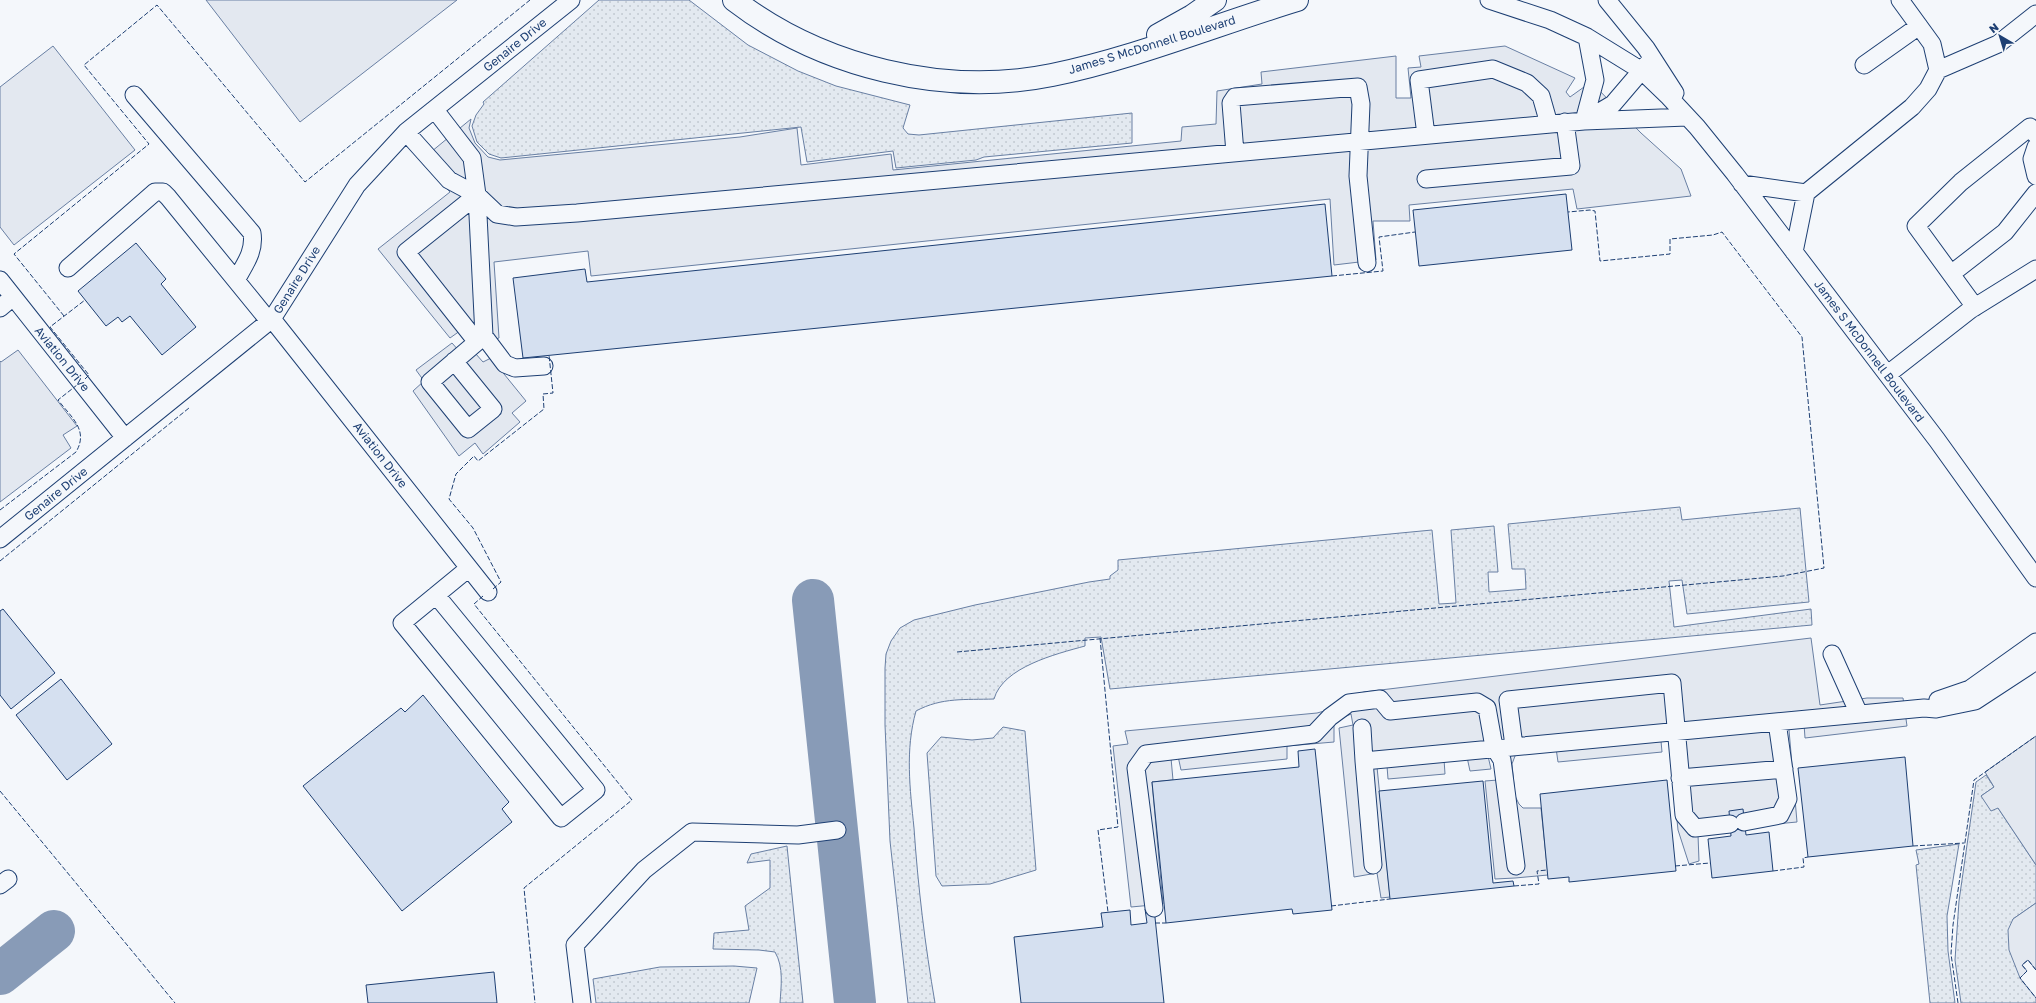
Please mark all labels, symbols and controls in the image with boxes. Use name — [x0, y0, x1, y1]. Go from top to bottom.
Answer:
street label: James S McDonnell Boulevard — [1066, 12, 1237, 77]
street label: Genaire Drive — [480, 15, 549, 75]
north arrow — [1980, 16, 2020, 56]
text: N — [1986, 20, 2001, 35]
street label: Genaire Drive — [270, 243, 323, 316]
street label: James S McDonnell Boulevard — [1811, 277, 1928, 425]
street label: Aviation Drive — [32, 323, 93, 394]
street label: Aviation Drive — [350, 419, 411, 491]
street label: Genaire Drive — [21, 464, 90, 524]

